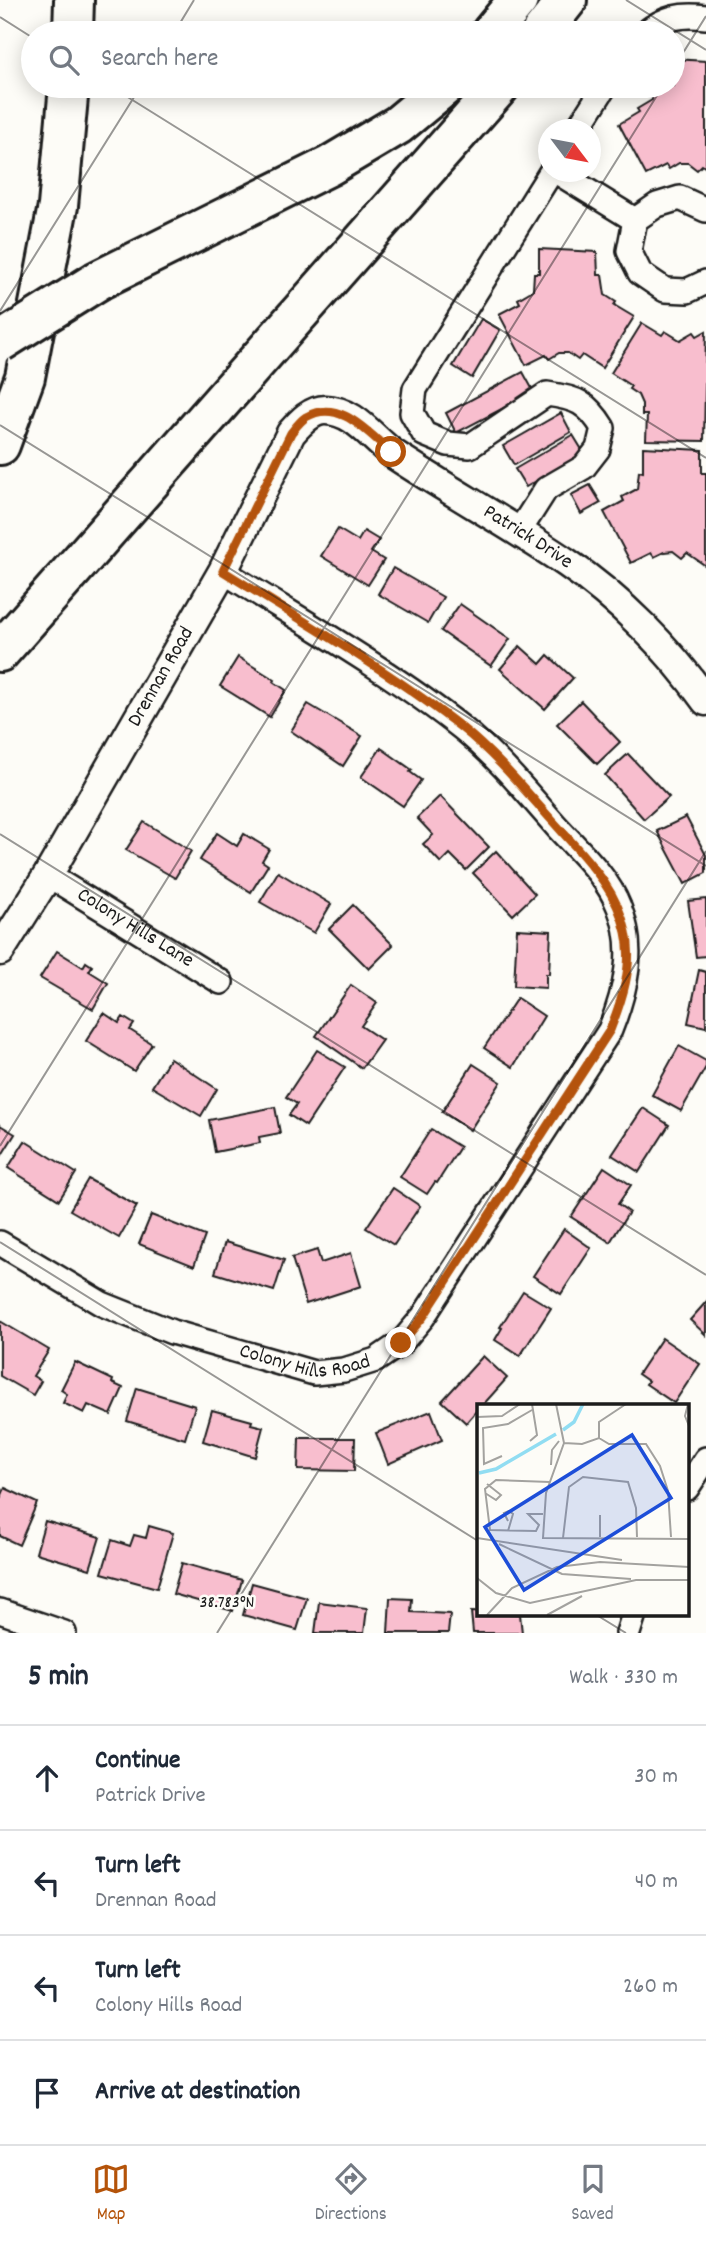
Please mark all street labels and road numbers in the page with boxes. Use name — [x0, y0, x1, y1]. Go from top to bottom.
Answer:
street label: Patrick Drive — [477, 498, 578, 577]
street label: Drennan Road — [121, 622, 202, 733]
street label: Colony Hills Lane — [70, 881, 199, 976]
street label: Colony Hills Road — [235, 1337, 374, 1388]

